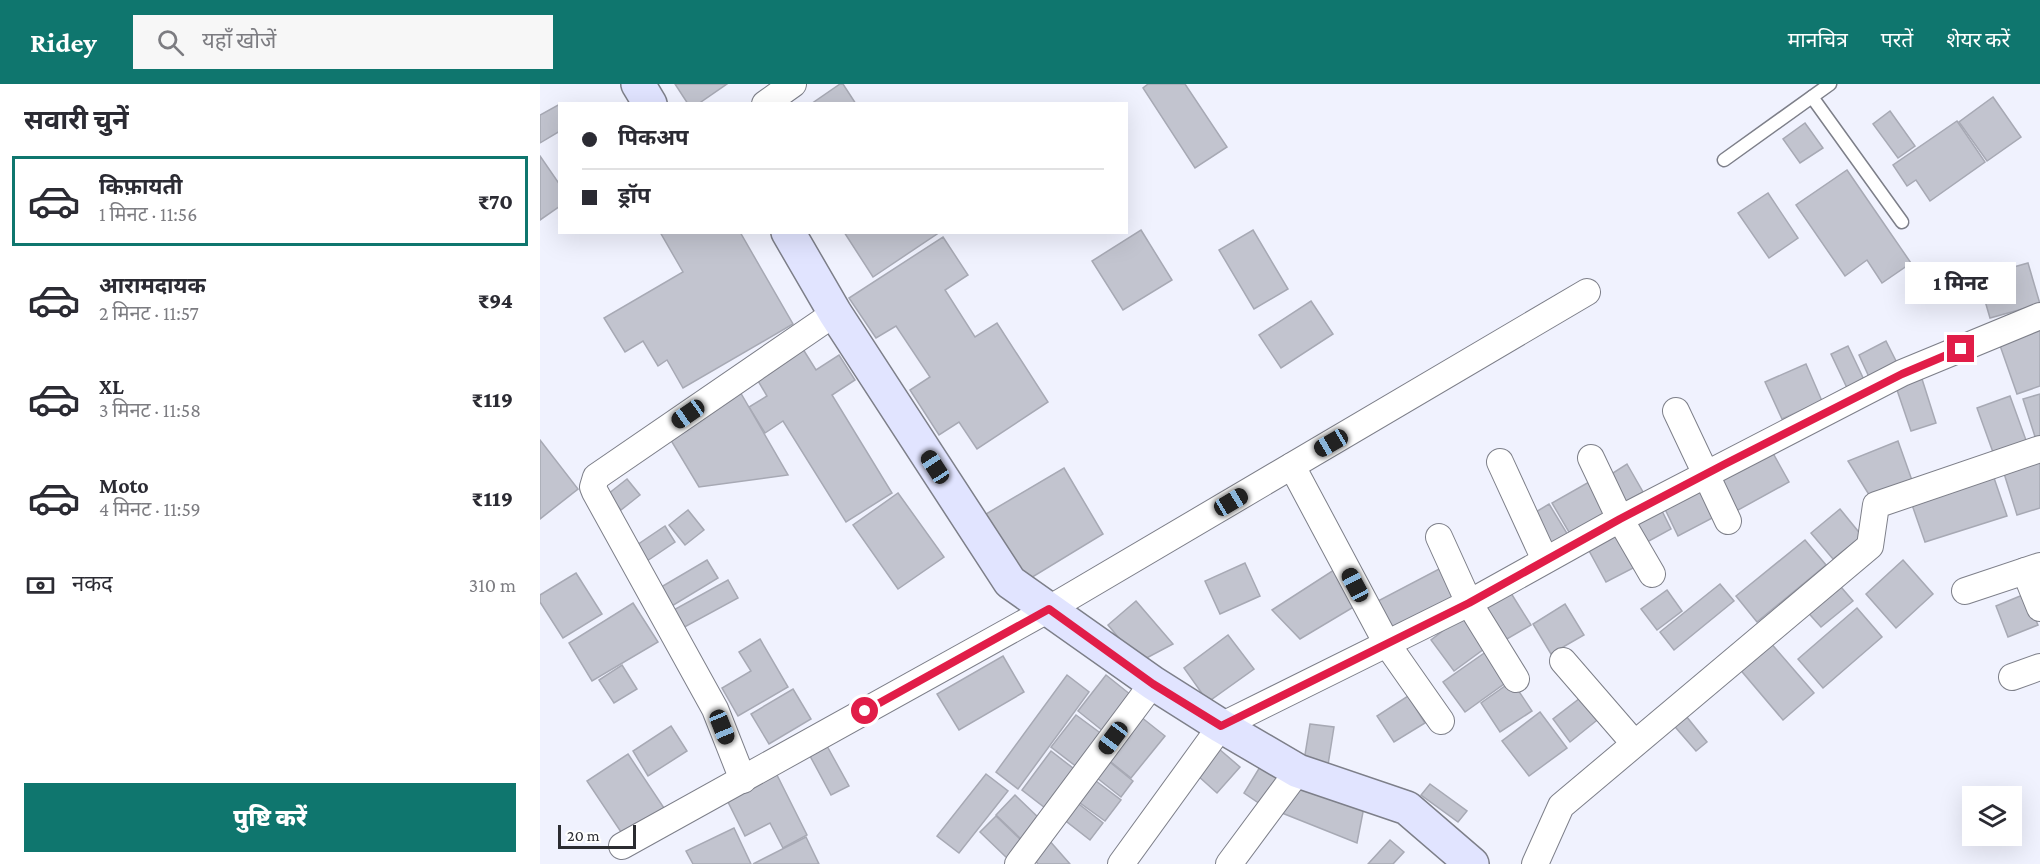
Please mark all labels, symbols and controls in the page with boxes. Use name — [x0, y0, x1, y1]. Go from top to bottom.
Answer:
search box — [133, 15, 553, 69]
icon: search — [154, 26, 187, 59]
text: Ridey — [30, 27, 97, 58]
text: यहाँ खोजें — [202, 28, 276, 53]
text: मानचित्र — [1788, 28, 1848, 52]
text: परतें — [1881, 28, 1913, 52]
text: शेयर करें — [1946, 28, 2010, 52]
text: सवारी चुनें — [24, 105, 129, 135]
text: पिकअप — [618, 125, 689, 150]
icon: car — [27, 174, 81, 228]
text: किफ़ायती — [99, 174, 183, 199]
text: ड्रॉप — [618, 183, 651, 208]
text: ₹70 — [478, 189, 513, 214]
text: 1 मिनट · 11:56 — [99, 203, 197, 225]
callout: 1 मिनट — [1906, 262, 2016, 304]
text: 1 मिनट — [1933, 272, 1988, 294]
icon: car — [27, 273, 81, 327]
text: आरामदायक — [99, 273, 206, 298]
text: ₹94 — [478, 288, 513, 313]
text: 2 मिनट · 11:57 — [99, 302, 199, 324]
route end — [1947, 335, 1974, 362]
icon: car — [27, 372, 81, 426]
text: XL — [99, 374, 124, 399]
text: ₹119 — [472, 387, 513, 412]
car — [668, 396, 708, 432]
text: 3 मिनट · 11:58 — [99, 399, 201, 421]
car — [1311, 426, 1351, 460]
car — [918, 447, 952, 487]
icon: car — [27, 471, 81, 525]
text: Moto — [99, 473, 149, 498]
car — [1211, 485, 1251, 519]
text: ₹119 — [472, 486, 513, 511]
text: 4 मिनट · 11:59 — [99, 498, 201, 520]
car — [1339, 565, 1371, 605]
icon: cash — [24, 569, 57, 602]
text: नकद — [72, 571, 113, 596]
text: 310 m — [469, 574, 516, 596]
route start — [851, 697, 878, 724]
car — [707, 707, 737, 747]
car — [1095, 718, 1131, 758]
button: पुष्टि करें — [24, 783, 516, 852]
map controls — [1962, 786, 2022, 846]
button: layers — [1962, 786, 2022, 846]
scale bar — [558, 822, 636, 850]
text: 20 m — [567, 827, 600, 844]

